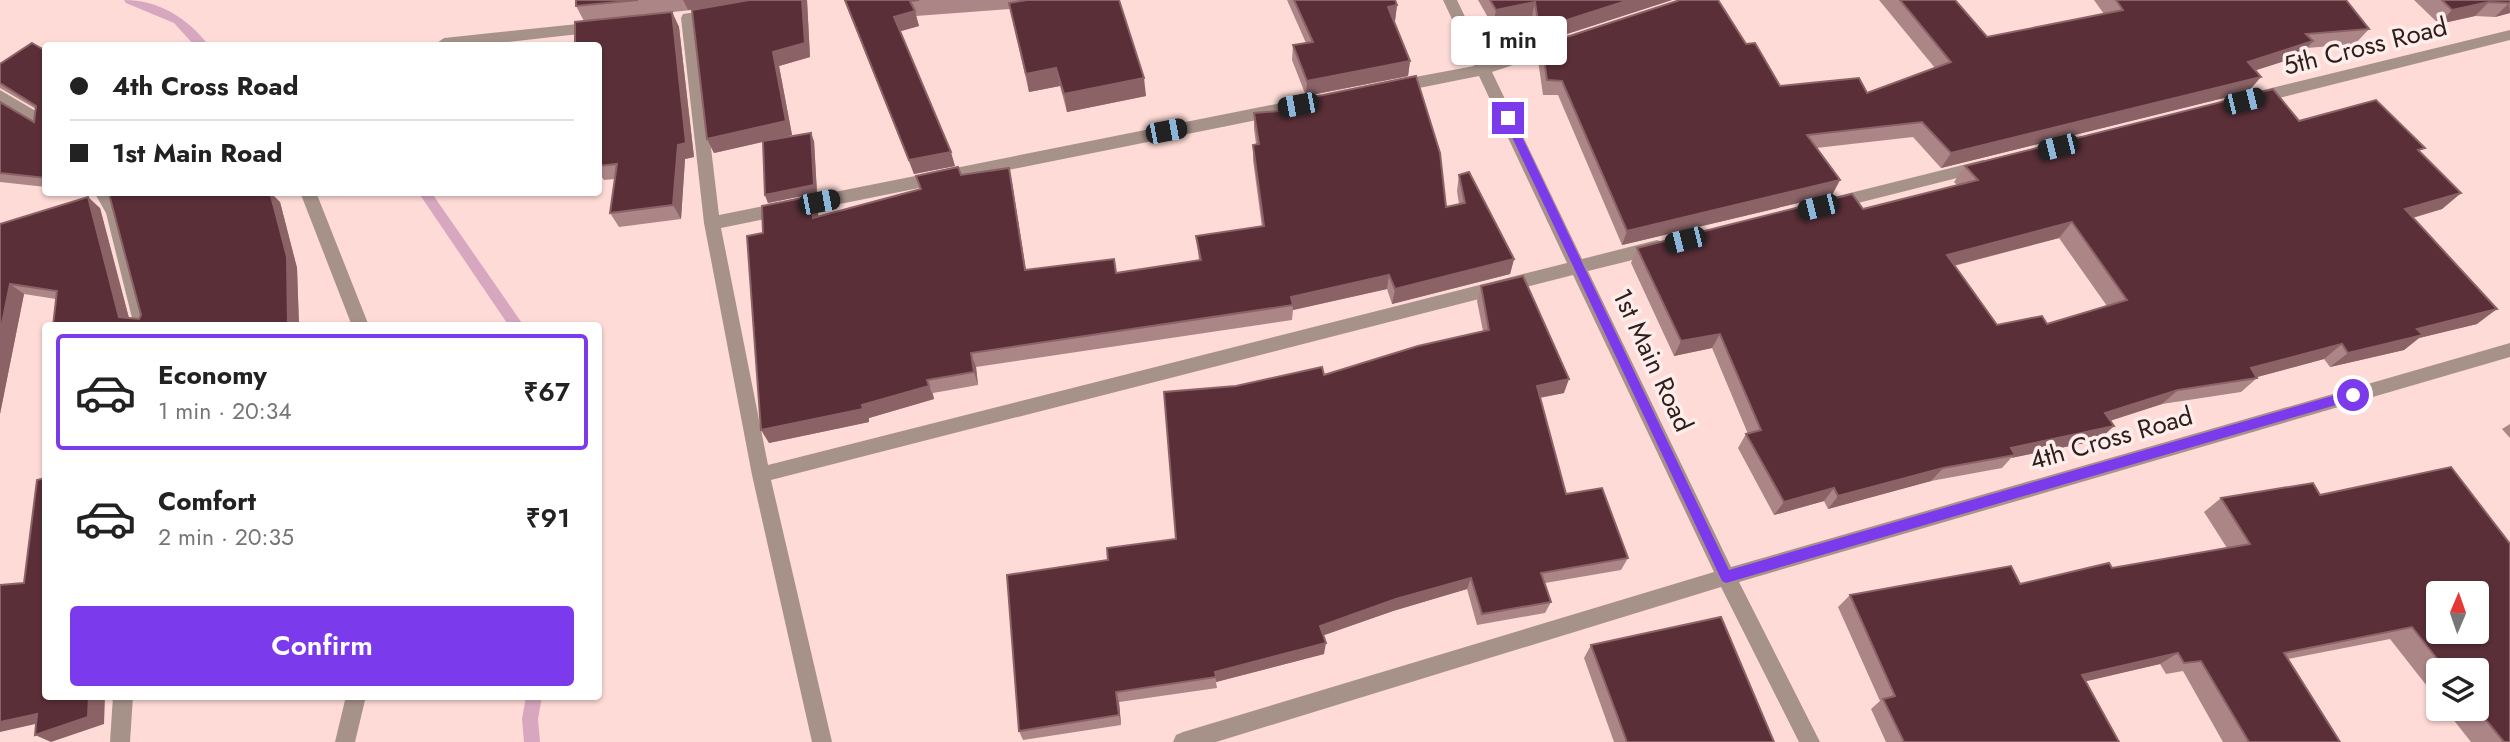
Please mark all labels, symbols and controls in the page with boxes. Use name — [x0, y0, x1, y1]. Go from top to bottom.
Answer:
street label: 5th Cross Road — [2279, 7, 2451, 85]
callout: 1 min — [1450, 17, 1566, 66]
text: 1 min — [1481, 23, 1537, 57]
text: 4th Cross Road — [112, 67, 299, 105]
car — [2222, 86, 2267, 116]
car — [1276, 91, 1321, 119]
route end — [1492, 102, 1524, 134]
car — [1144, 117, 1189, 145]
car — [2036, 132, 2081, 162]
text: 1st Main Road — [112, 134, 282, 172]
car — [797, 188, 842, 216]
car — [1796, 192, 1841, 222]
car — [1663, 225, 1708, 255]
street label: 1st Main Road — [1603, 282, 1703, 438]
text: Economy — [158, 356, 267, 394]
icon: car — [74, 361, 137, 424]
text: ₹67 — [523, 373, 570, 411]
route start — [2337, 379, 2369, 411]
text: 1 min · 20:34 — [158, 394, 292, 428]
street label: 4th Cross Road — [2025, 397, 2197, 479]
text: Comfort — [158, 482, 256, 520]
icon: car — [74, 487, 137, 550]
text: ₹91 — [526, 499, 570, 537]
text: 2 min · 20:35 — [158, 520, 294, 554]
north arrow — [2426, 581, 2488, 644]
map controls — [2426, 581, 2489, 721]
button: Confirm — [70, 606, 574, 686]
button: layers — [2426, 658, 2489, 721]

